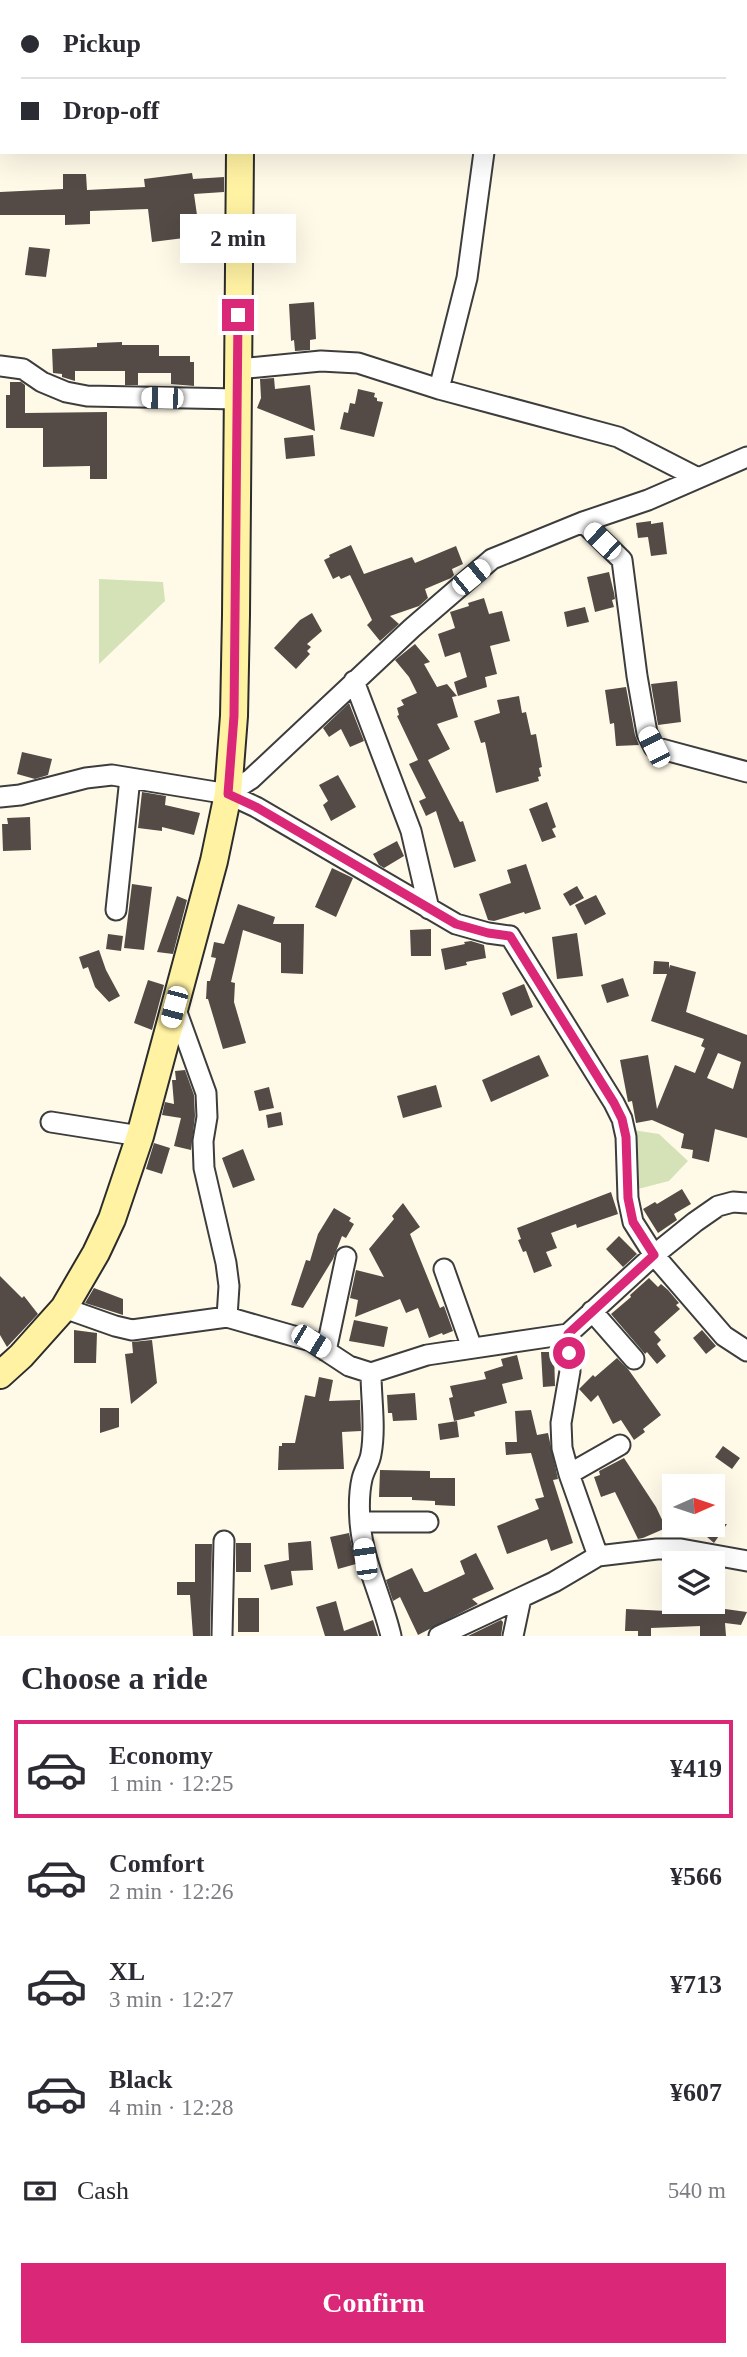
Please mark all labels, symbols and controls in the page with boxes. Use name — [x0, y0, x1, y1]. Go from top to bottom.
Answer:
text: Pickup — [63, 29, 141, 58]
text: Drop-off — [63, 96, 159, 125]
callout: 2 min — [180, 214, 296, 262]
text: 2 min — [210, 226, 266, 251]
route end — [222, 299, 254, 331]
car — [141, 387, 184, 409]
car — [580, 519, 625, 563]
car — [449, 556, 494, 598]
car — [636, 724, 673, 770]
car — [159, 984, 190, 1030]
car — [288, 1321, 335, 1361]
route start — [553, 1337, 585, 1369]
north arrow — [662, 1474, 724, 1536]
map controls — [662, 1474, 725, 1614]
car — [352, 1537, 379, 1581]
button: layers — [662, 1551, 725, 1614]
text: Choose a ride — [21, 1660, 208, 1696]
icon: car — [25, 1738, 88, 1801]
text: Economy — [109, 1741, 213, 1770]
text: ¥419 — [670, 1754, 722, 1783]
text: 1 min · 12:25 — [109, 1771, 234, 1796]
icon: car — [25, 1846, 88, 1909]
text: Comfort — [109, 1849, 204, 1878]
text: ¥566 — [670, 1862, 722, 1891]
text: 2 min · 12:26 — [109, 1879, 234, 1904]
icon: car — [25, 1954, 88, 2017]
text: XL — [109, 1957, 145, 1986]
text: ¥713 — [670, 1970, 722, 1999]
text: 3 min · 12:27 — [109, 1987, 234, 2012]
icon: car — [25, 2062, 88, 2125]
text: Black — [109, 2065, 173, 2094]
text: ¥607 — [670, 2078, 722, 2107]
text: 4 min · 12:28 — [109, 2095, 234, 2120]
icon: cash — [21, 2172, 59, 2210]
text: Cash — [77, 2176, 129, 2205]
text: 540 m — [668, 2178, 726, 2203]
button: Confirm — [21, 2263, 726, 2343]

